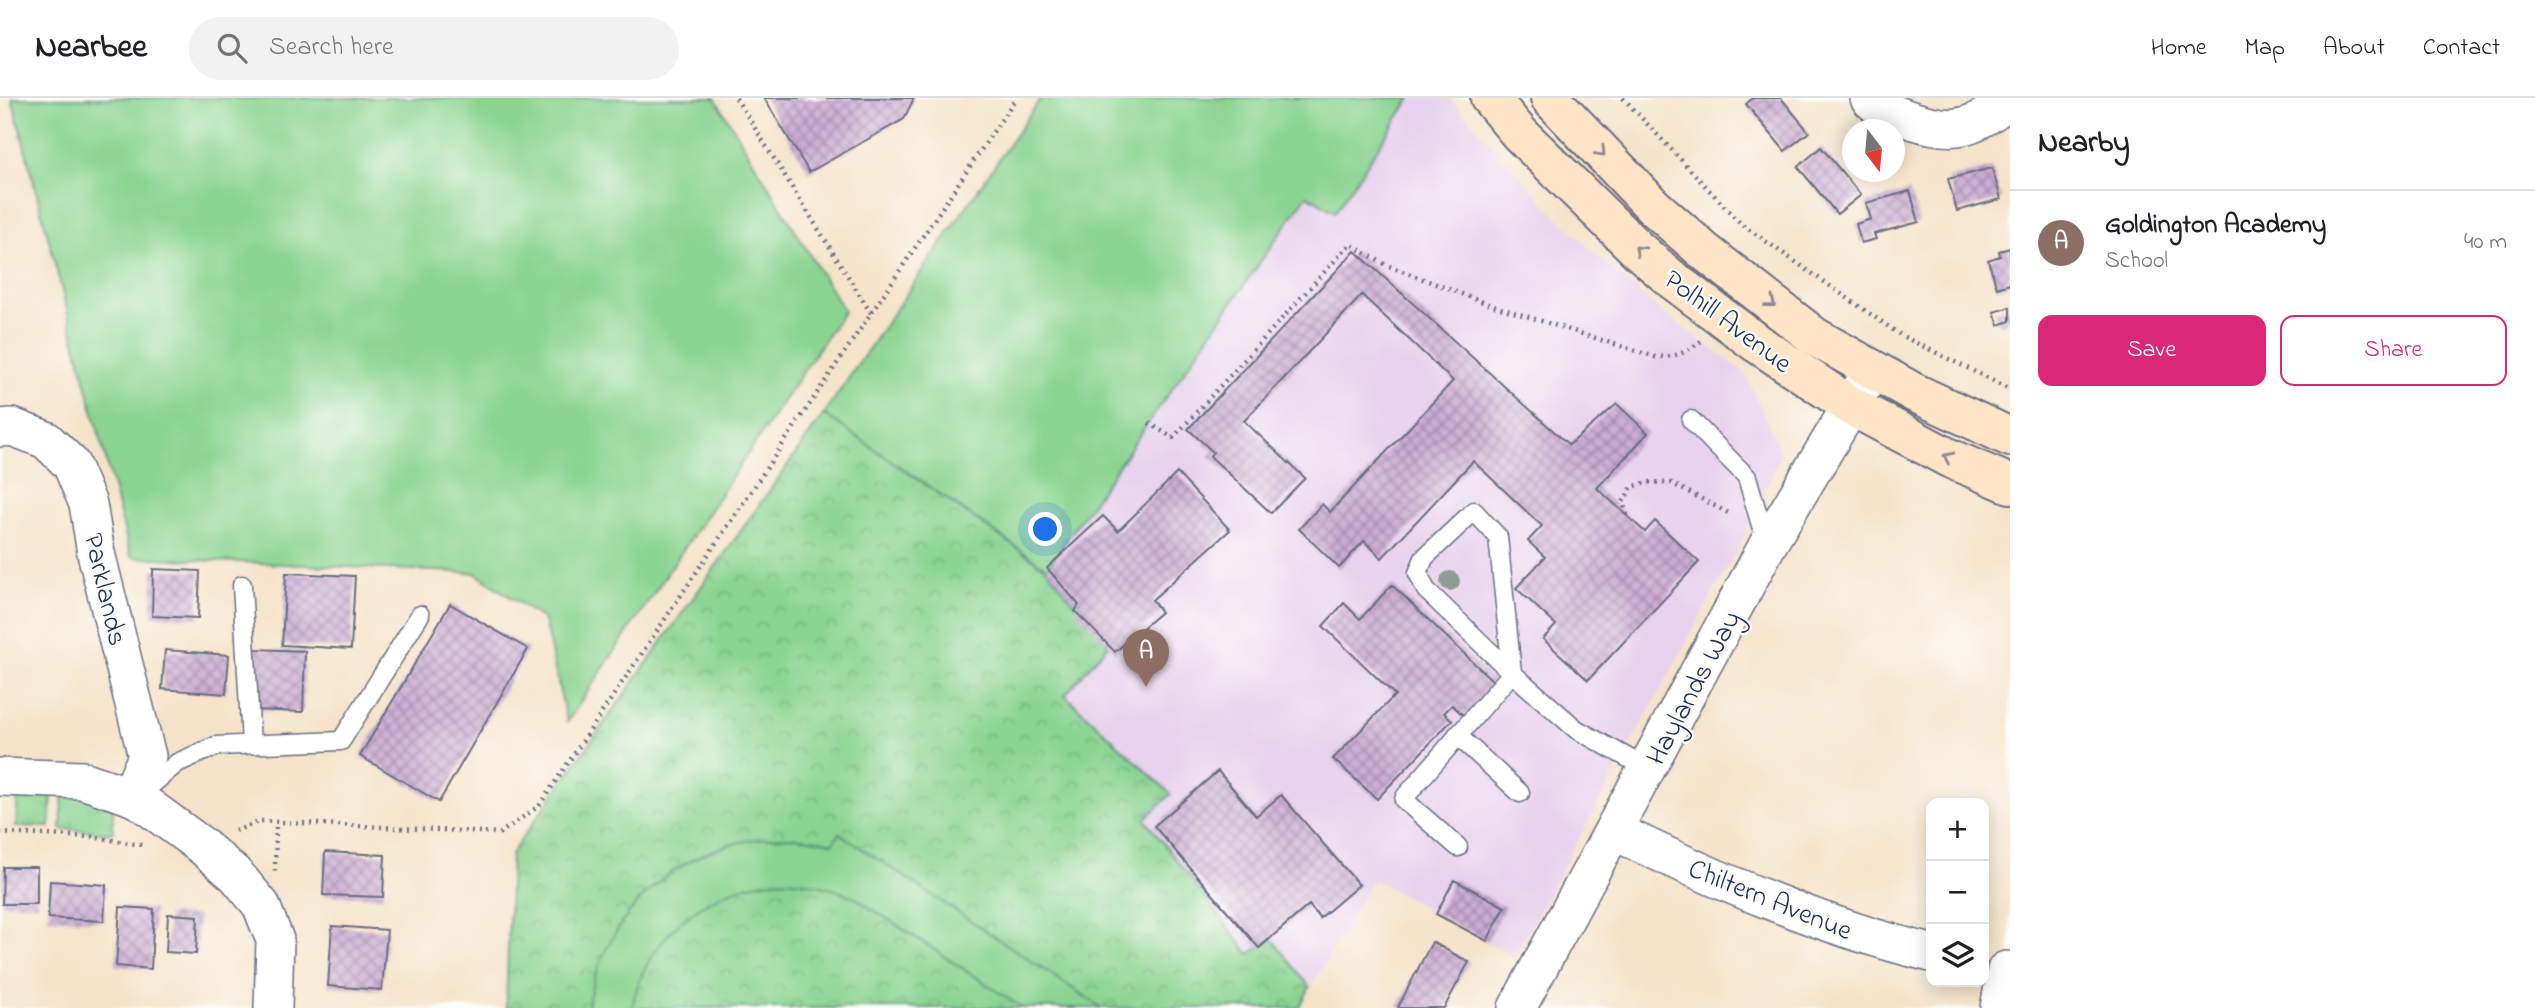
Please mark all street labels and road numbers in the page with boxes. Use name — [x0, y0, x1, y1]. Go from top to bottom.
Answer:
street label: Polhill Avenue — [1654, 261, 1800, 385]
street label: Parklands — [71, 530, 136, 650]
street label: Haylands Way — [1637, 604, 1753, 773]
street label: Chiltern Avenue — [1682, 850, 1858, 953]

